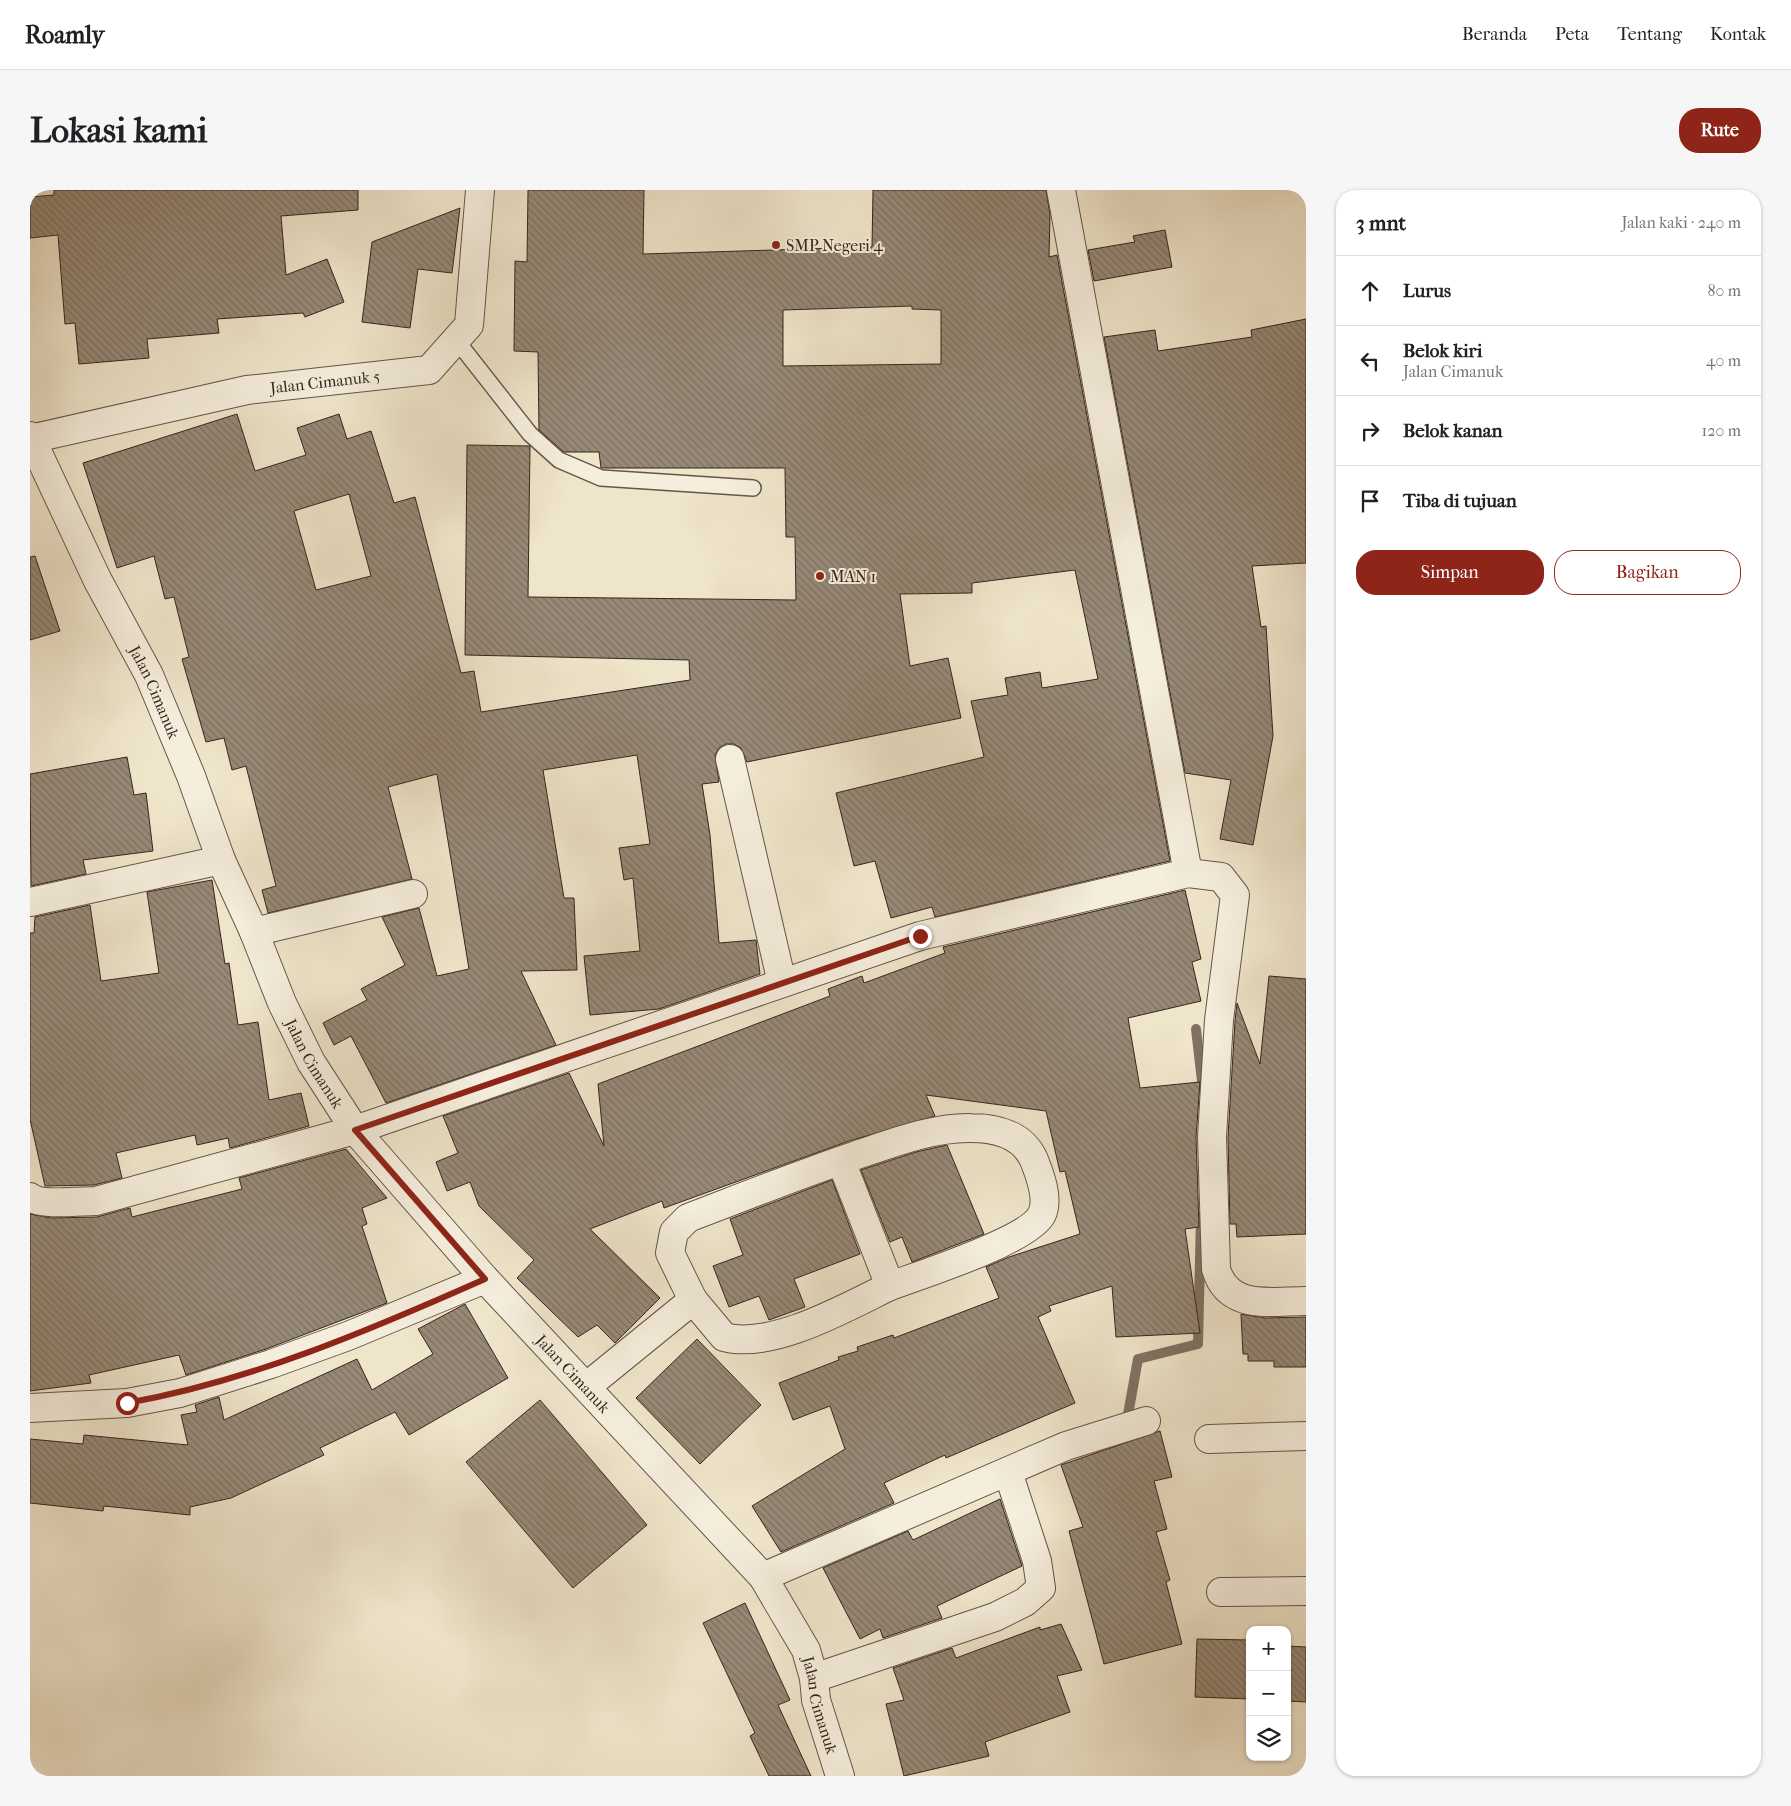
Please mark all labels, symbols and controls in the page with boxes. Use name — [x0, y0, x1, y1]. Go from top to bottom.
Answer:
text: Roamly — [25, 21, 104, 49]
text: Beranda — [1462, 24, 1527, 45]
text: Peta — [1555, 24, 1589, 45]
text: Tentang — [1617, 24, 1682, 45]
text: Kontak — [1710, 24, 1766, 45]
button: Rute — [1679, 108, 1761, 153]
text: Lokasi kami — [30, 110, 207, 151]
text: 3 mnt — [1356, 211, 1406, 235]
text: Jalan kaki · 240 m — [1621, 213, 1741, 232]
place label: SMP Negeri 4 — [786, 236, 883, 255]
marker: SMP Negeri 4 — [770, 239, 782, 251]
icon: ahead — [1356, 277, 1384, 305]
text: Lurus — [1403, 280, 1451, 302]
text: 80 m — [1707, 281, 1741, 300]
text: Belok kiri — [1403, 340, 1482, 362]
icon: left — [1356, 347, 1384, 375]
text: 40 m — [1706, 351, 1741, 370]
text: Jalan Cimanuk — [1403, 362, 1503, 381]
street label: Jalan Cimanuk 5 — [267, 366, 381, 398]
icon: right — [1356, 417, 1384, 445]
text: Belok kanan — [1403, 420, 1503, 442]
text: 120 m — [1702, 421, 1741, 440]
icon: arrive — [1356, 487, 1384, 515]
text: Tiba di tujuan — [1403, 490, 1517, 512]
button: Simpan — [1356, 550, 1544, 595]
button: Bagikan — [1554, 550, 1741, 595]
place label: MAN 1 — [830, 567, 876, 586]
marker: MAN 1 — [814, 570, 826, 582]
street label: Jalan Cimanuk — [124, 641, 184, 742]
route end — [909, 925, 932, 948]
street label: Jalan Cimanuk — [280, 1014, 348, 1113]
street label: Jalan Cimanuk — [530, 1329, 614, 1418]
route start — [116, 1392, 139, 1415]
map controls — [1246, 1626, 1291, 1761]
button: + — [1246, 1626, 1291, 1671]
street label: Jalan Cimanuk — [798, 1652, 842, 1757]
button: − — [1246, 1671, 1291, 1716]
button: layers — [1246, 1716, 1291, 1761]

